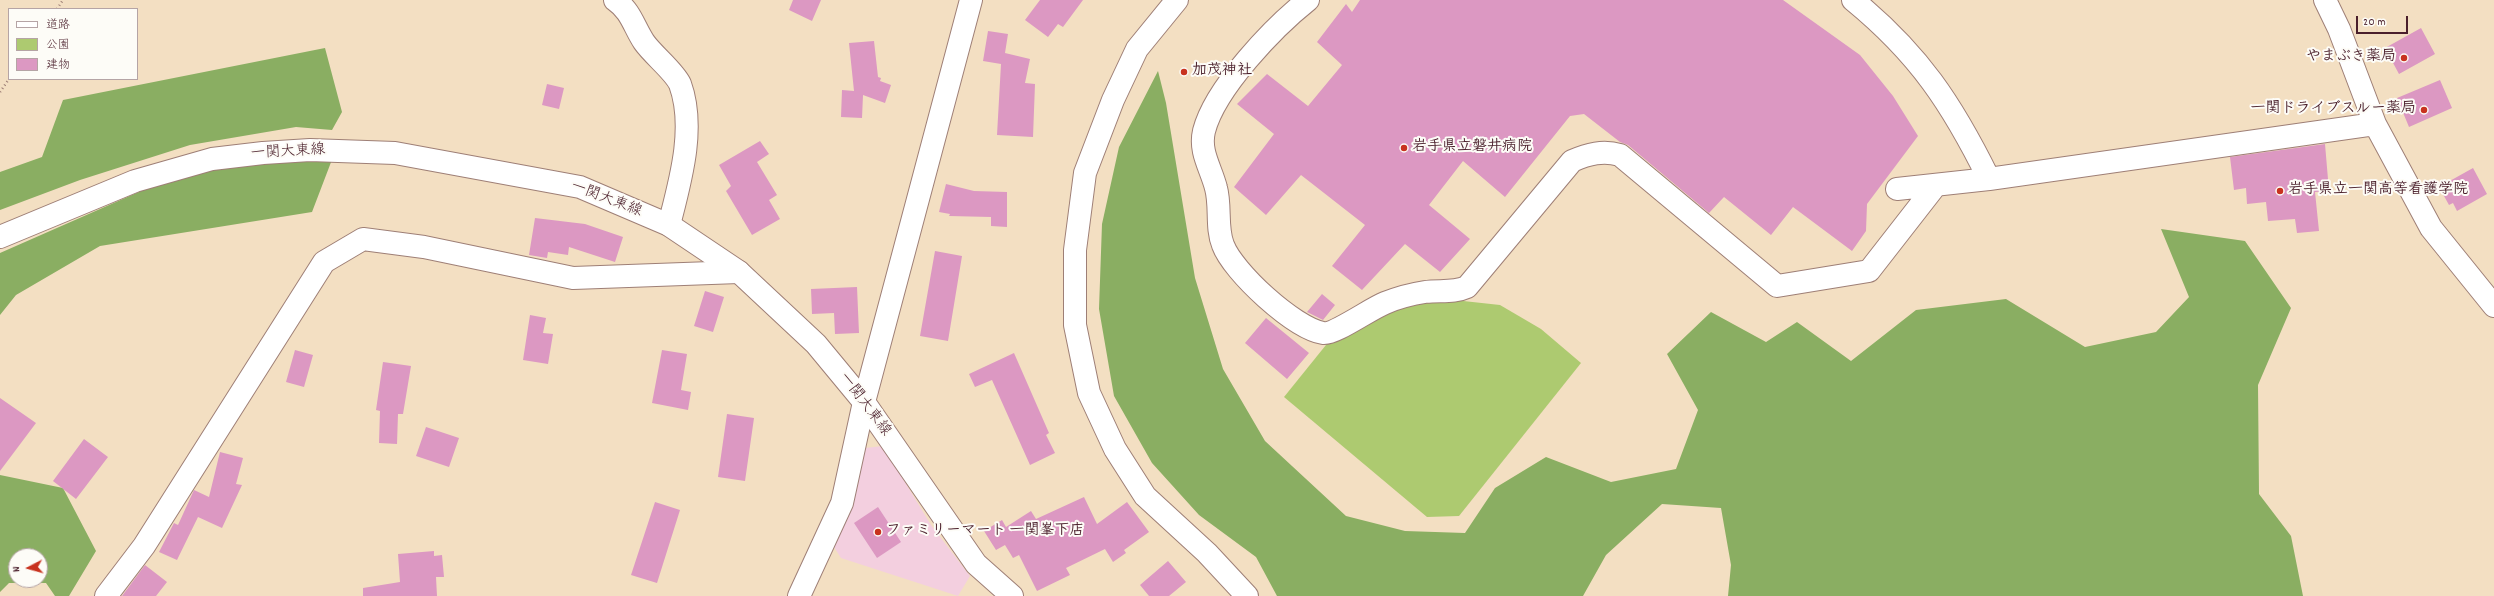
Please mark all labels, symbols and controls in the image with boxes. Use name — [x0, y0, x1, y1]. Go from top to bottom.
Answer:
legend — [8, 8, 138, 80]
scale bar — [2358, 8, 2410, 34]
text: 20 m — [2363, 14, 2386, 31]
text: 道路 — [46, 17, 70, 34]
text: 公園 — [46, 37, 70, 54]
place label: やまぶき薬局 — [2306, 49, 2396, 67]
marker: やまぶき薬局 — [2399, 53, 2409, 63]
text: 建物 — [46, 57, 70, 74]
place label: 加茂神社 — [1192, 63, 1252, 81]
marker: 加茂神社 — [1179, 67, 1189, 77]
place label: 一関ドライブスルー薬局 — [2250, 101, 2416, 119]
marker: 一関ドライブスルー薬局 — [2419, 105, 2429, 115]
place label: 岩手県立磐井病院 — [1412, 139, 1532, 157]
street label: 一関大東線 — [250, 142, 326, 164]
marker: 岩手県立磐井病院 — [1399, 143, 1409, 153]
street label: 一関大東線 — [568, 178, 644, 222]
place label: 岩手県立一関高等看護学院 — [2288, 182, 2468, 200]
marker: 岩手県立一関高等看護学院 — [2275, 186, 2285, 196]
street label: 一関大東線 — [834, 370, 894, 440]
place label: ファミリーマート 一関峯下店 — [886, 523, 1084, 541]
marker: ファミリーマート 一関峯下店 — [873, 527, 883, 537]
north arrow — [8, 548, 48, 588]
text: N — [9, 566, 25, 573]

